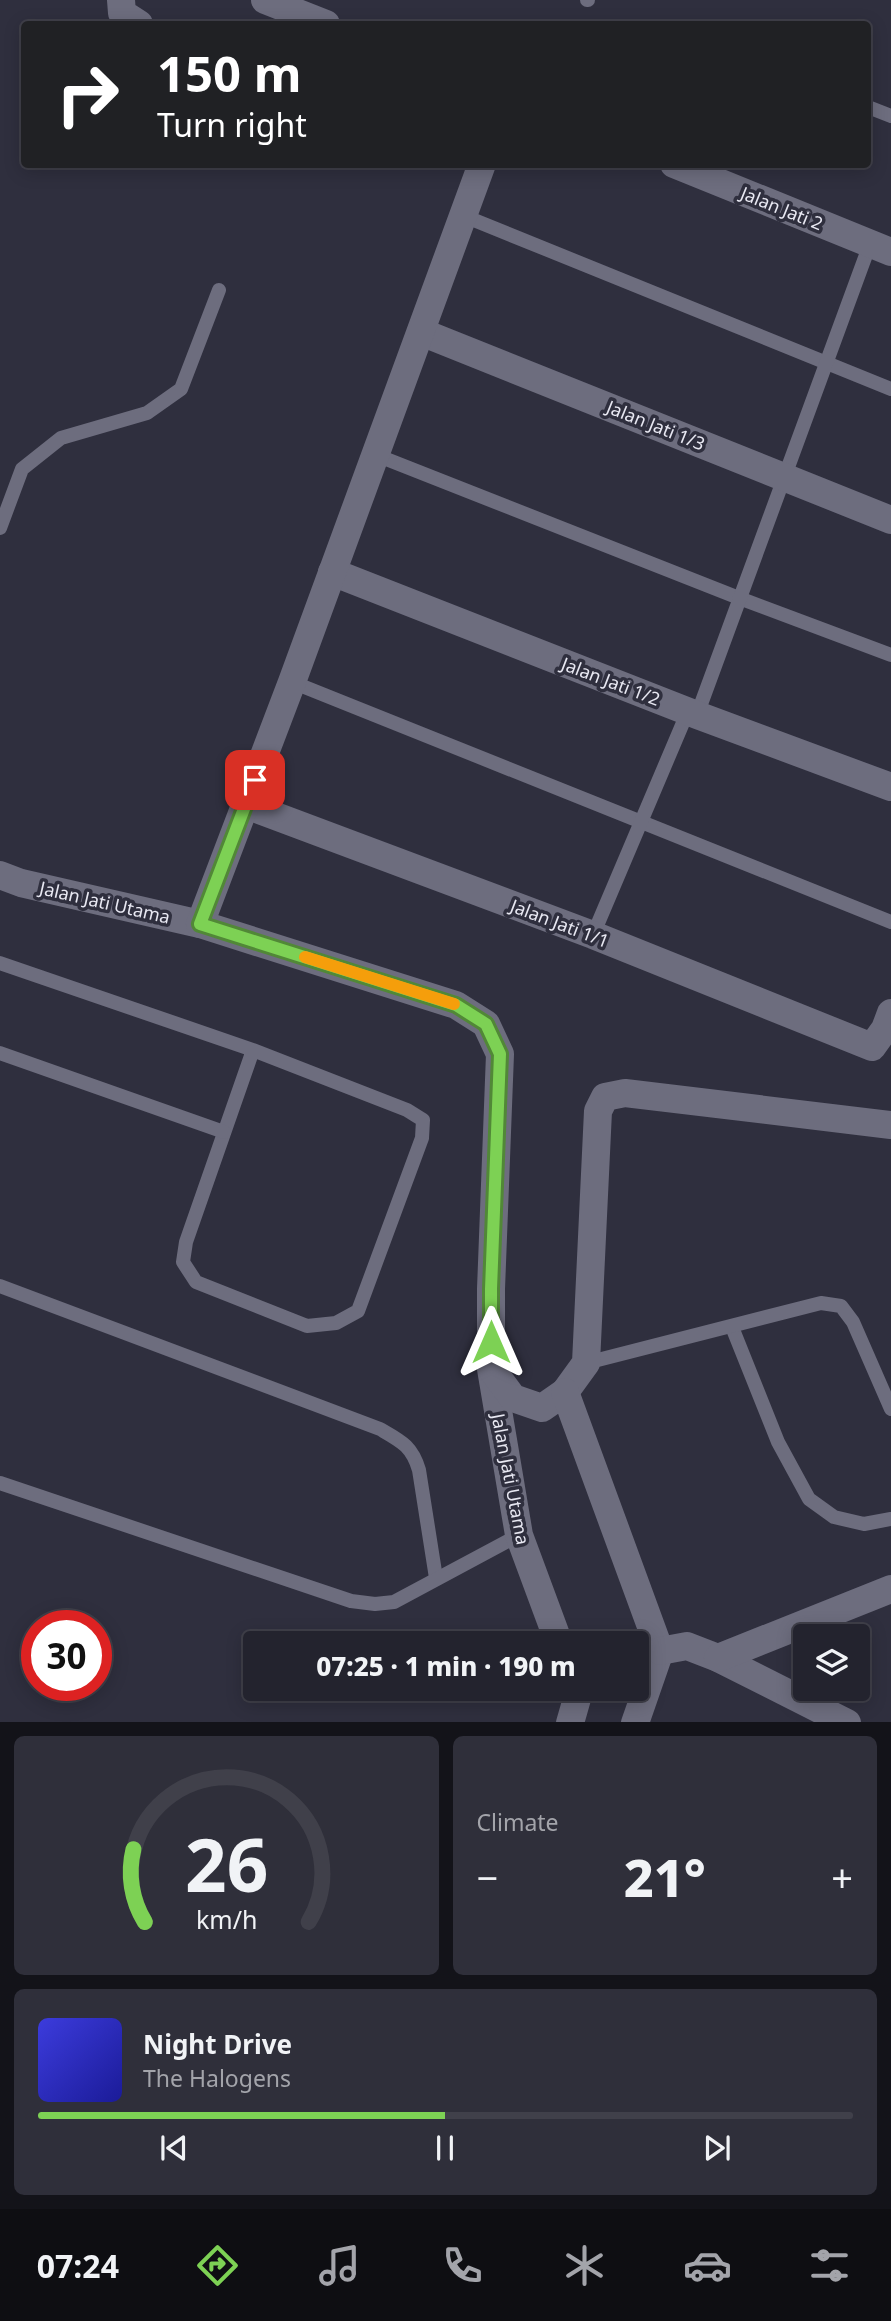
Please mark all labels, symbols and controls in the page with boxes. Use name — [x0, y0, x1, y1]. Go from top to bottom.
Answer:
text: 150 m — [157, 40, 302, 106]
icon: right — [42, 49, 133, 140]
text: Turn right — [157, 103, 307, 146]
street label: Jalan Jati 2 — [735, 180, 827, 235]
street label: Jalan Jati 1/3 — [602, 394, 709, 456]
street label: Jalan Jati 1/2 — [556, 651, 664, 711]
pin — [225, 750, 285, 810]
icon: arrive — [236, 761, 274, 799]
street label: Jalan Jati Utama — [36, 875, 173, 929]
street label: Jalan Jati 1/1 — [505, 893, 613, 953]
position arrow — [454, 1305, 528, 1379]
street label: Jalan Jati Utama — [486, 1409, 535, 1547]
speed limit sign: 30 — [21, 1610, 112, 1701]
map controls — [793, 1624, 870, 1701]
button: layers — [793, 1624, 870, 1701]
text: 07:25 · 1 min · 190 m — [316, 1648, 576, 1684]
text: Climate — [477, 1806, 559, 1838]
text: 26 — [185, 1814, 268, 1913]
text: 21° — [624, 1841, 706, 1912]
text: − — [477, 1851, 498, 1903]
text: + — [831, 1851, 853, 1903]
text: km/h — [195, 1901, 257, 1935]
text: Night Drive — [143, 2026, 292, 2062]
text: The Halogens — [143, 2062, 291, 2094]
icon: previous — [155, 2129, 193, 2167]
icon: pause — [426, 2129, 464, 2167]
icon: next — [698, 2129, 736, 2167]
icon: directions — [193, 2241, 242, 2290]
icon: music — [315, 2241, 364, 2290]
icon: phone — [438, 2241, 487, 2290]
icon: climate — [560, 2241, 609, 2290]
icon: car — [683, 2241, 732, 2290]
icon: filters — [805, 2241, 854, 2290]
text: 07:24 — [37, 2244, 119, 2287]

